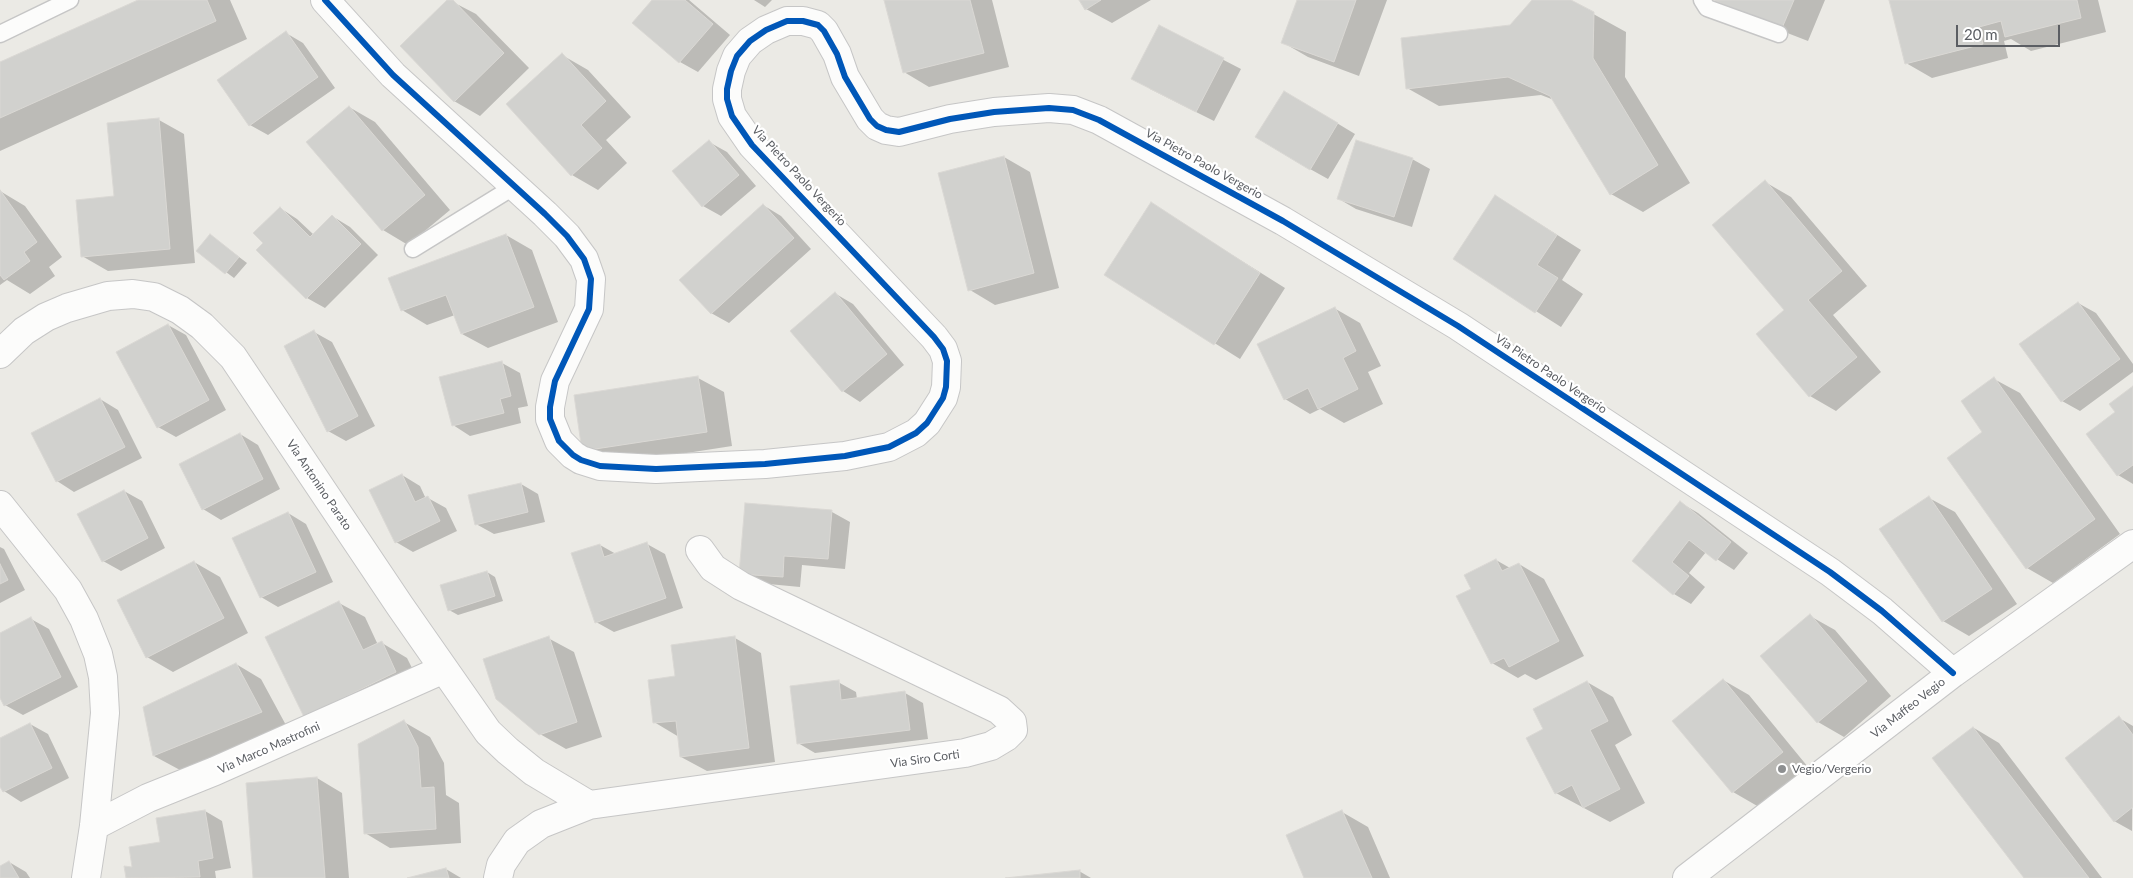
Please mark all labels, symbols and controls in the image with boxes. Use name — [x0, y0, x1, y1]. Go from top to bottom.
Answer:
scale bar — [1958, 15, 2062, 47]
text: 20 m — [1964, 25, 1998, 43]
street label: Via Pietro Paolo Vergerio — [749, 123, 849, 229]
street label: Via Pietro Paolo Vergerio — [1143, 126, 1265, 202]
street label: Via Pietro Paolo Vergerio — [1492, 331, 1610, 417]
street label: Via Antonino Parato — [283, 437, 355, 533]
street label: Via Maffeo Vegio — [1868, 675, 1948, 741]
street label: Via Marco Mastrofini — [216, 719, 322, 777]
street label: Via Siro Corti — [889, 747, 961, 771]
place label: Vegio/Vergerio — [1792, 762, 1871, 776]
marker: Vegio/Vergerio — [1776, 763, 1788, 775]

